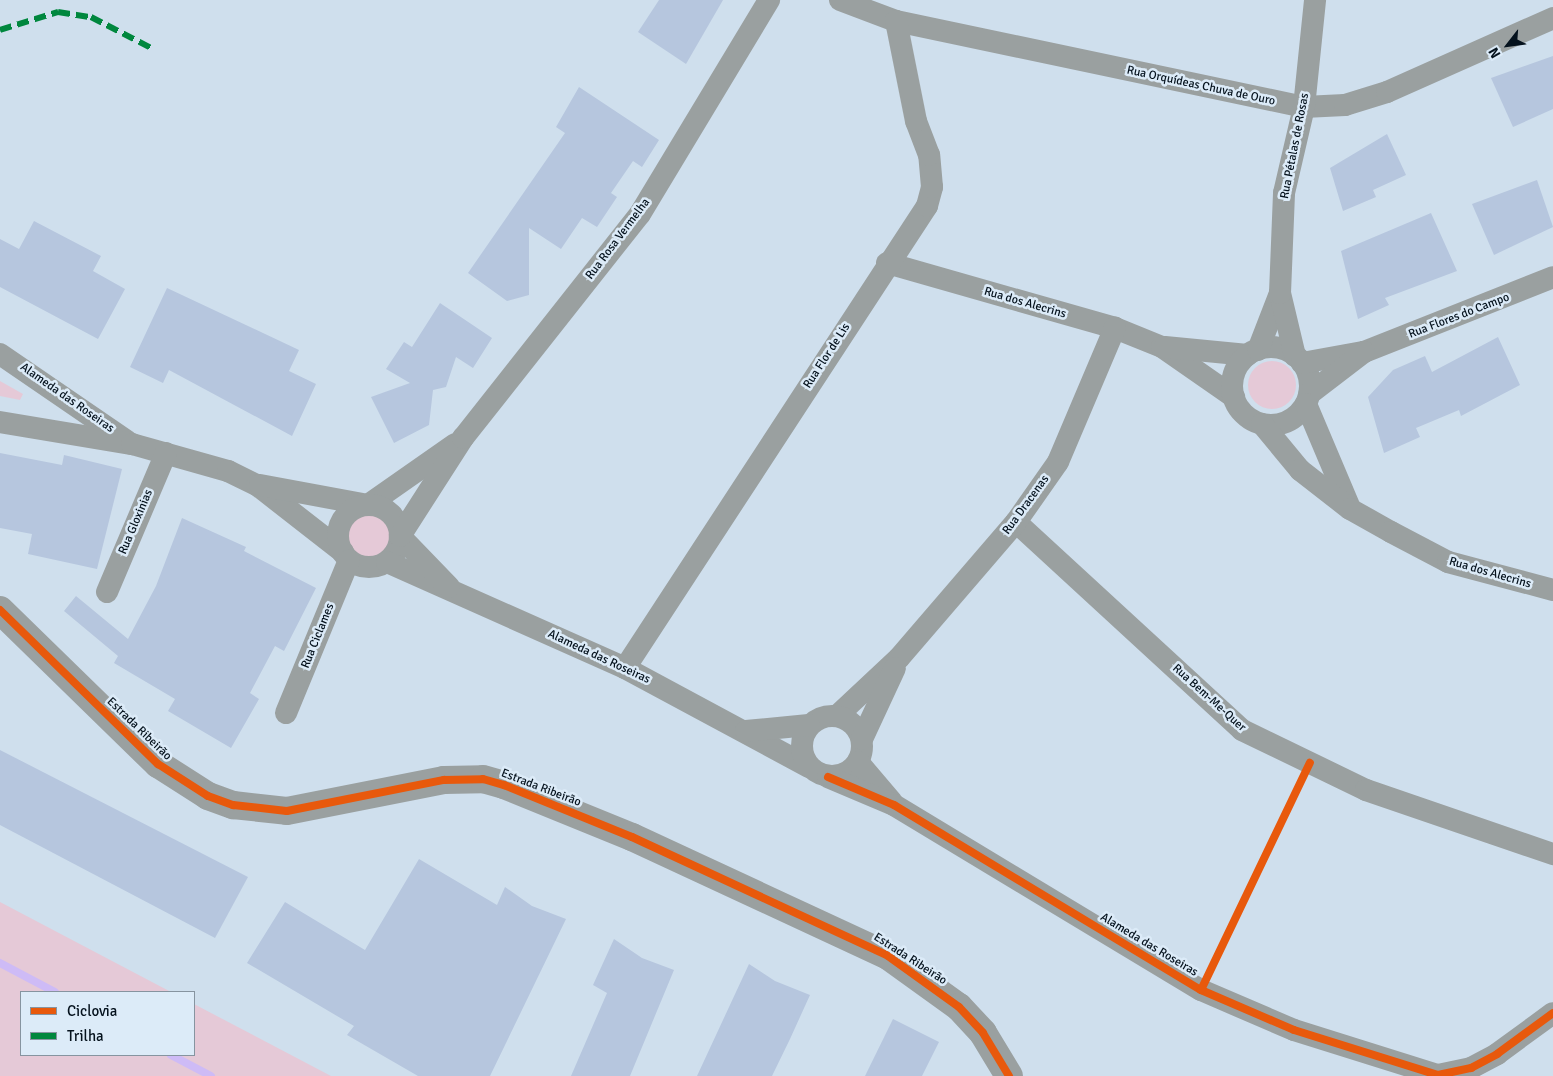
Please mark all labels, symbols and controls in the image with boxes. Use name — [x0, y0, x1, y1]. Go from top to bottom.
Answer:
north arrow — [1483, 20, 1533, 70]
text: N — [1485, 44, 1504, 61]
street label: Rua Orquídeas Chuva de Ouro — [1126, 63, 1276, 109]
street label: Rua Pétalas de Rosas — [1278, 92, 1312, 200]
street label: Rua Rosa Vermelha — [583, 196, 653, 282]
street label: Rua dos Alecrins — [982, 284, 1068, 322]
street label: Rua Flores do Campo — [1407, 290, 1511, 342]
street label: Rua Flor de Lis — [801, 321, 853, 391]
street label: Alameda das Roseiras — [17, 360, 117, 436]
street label: Rua Dracenas — [1000, 473, 1052, 537]
street label: Rua Gloxinias — [116, 487, 156, 557]
street label: Rua dos Alecrins — [1447, 554, 1533, 592]
street label: Rua Ciclames — [298, 601, 338, 671]
street label: Alameda das Roseiras — [546, 627, 652, 687]
street label: Rua Bem-Me-Quer — [1169, 661, 1249, 735]
street label: Estrada Ribeirão — [104, 695, 174, 763]
street label: Estrada Ribeirão — [499, 766, 583, 810]
street label: Alameda das Roseiras — [1098, 910, 1200, 980]
street label: Estrada Ribeirão — [871, 930, 949, 988]
legend — [20, 991, 195, 1056]
text: Ciclovia — [67, 1002, 117, 1020]
text: Trilha — [67, 1027, 104, 1045]

